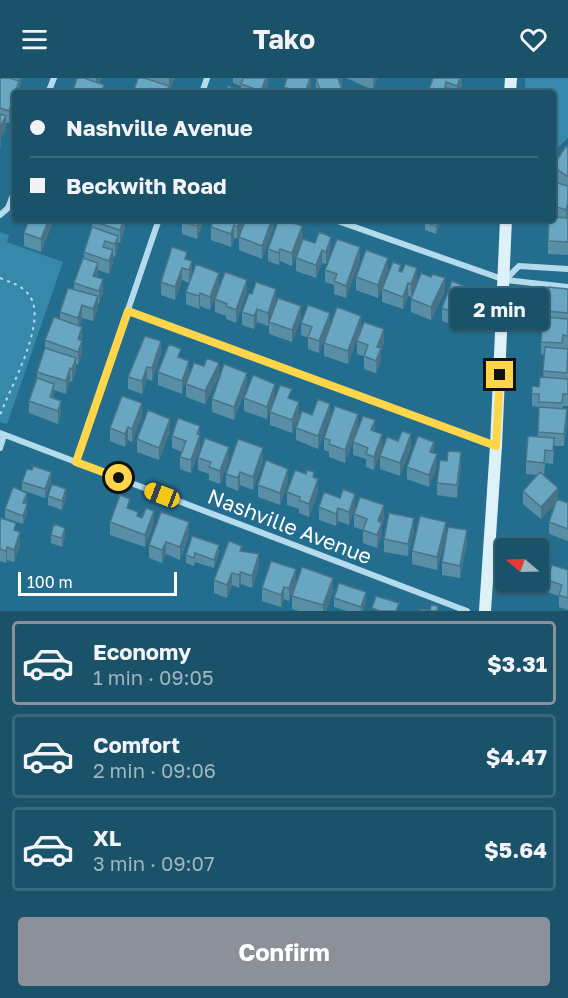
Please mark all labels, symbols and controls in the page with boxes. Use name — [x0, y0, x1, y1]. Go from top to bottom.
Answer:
icon: menu — [18, 23, 51, 56]
text: Tako — [253, 23, 315, 55]
icon: heart — [517, 23, 550, 56]
text: Nashville Avenue — [66, 114, 253, 141]
text: Beckwith Road — [66, 172, 226, 199]
callout: 2 min — [450, 288, 550, 330]
text: 2 min — [473, 297, 526, 321]
route end — [486, 361, 513, 388]
route start — [105, 464, 132, 491]
car — [142, 480, 182, 510]
street label: Nashville Avenue — [204, 483, 376, 569]
north arrow — [495, 538, 549, 592]
map controls — [495, 538, 549, 592]
scale bar — [18, 569, 177, 596]
text: 100 m — [27, 572, 73, 592]
icon: car — [21, 636, 75, 690]
text: Economy — [93, 638, 191, 665]
text: $3.31 — [487, 650, 547, 677]
text: 1 min · 09:05 — [93, 665, 214, 689]
icon: car — [21, 729, 75, 783]
text: Comfort — [93, 731, 180, 758]
text: $4.47 — [486, 743, 547, 770]
text: 2 min · 09:06 — [93, 758, 216, 782]
icon: car — [21, 822, 75, 876]
text: XL — [93, 824, 121, 851]
text: $5.64 — [484, 836, 547, 863]
text: 3 min · 09:07 — [93, 851, 215, 875]
button: Confirm — [18, 917, 550, 986]

